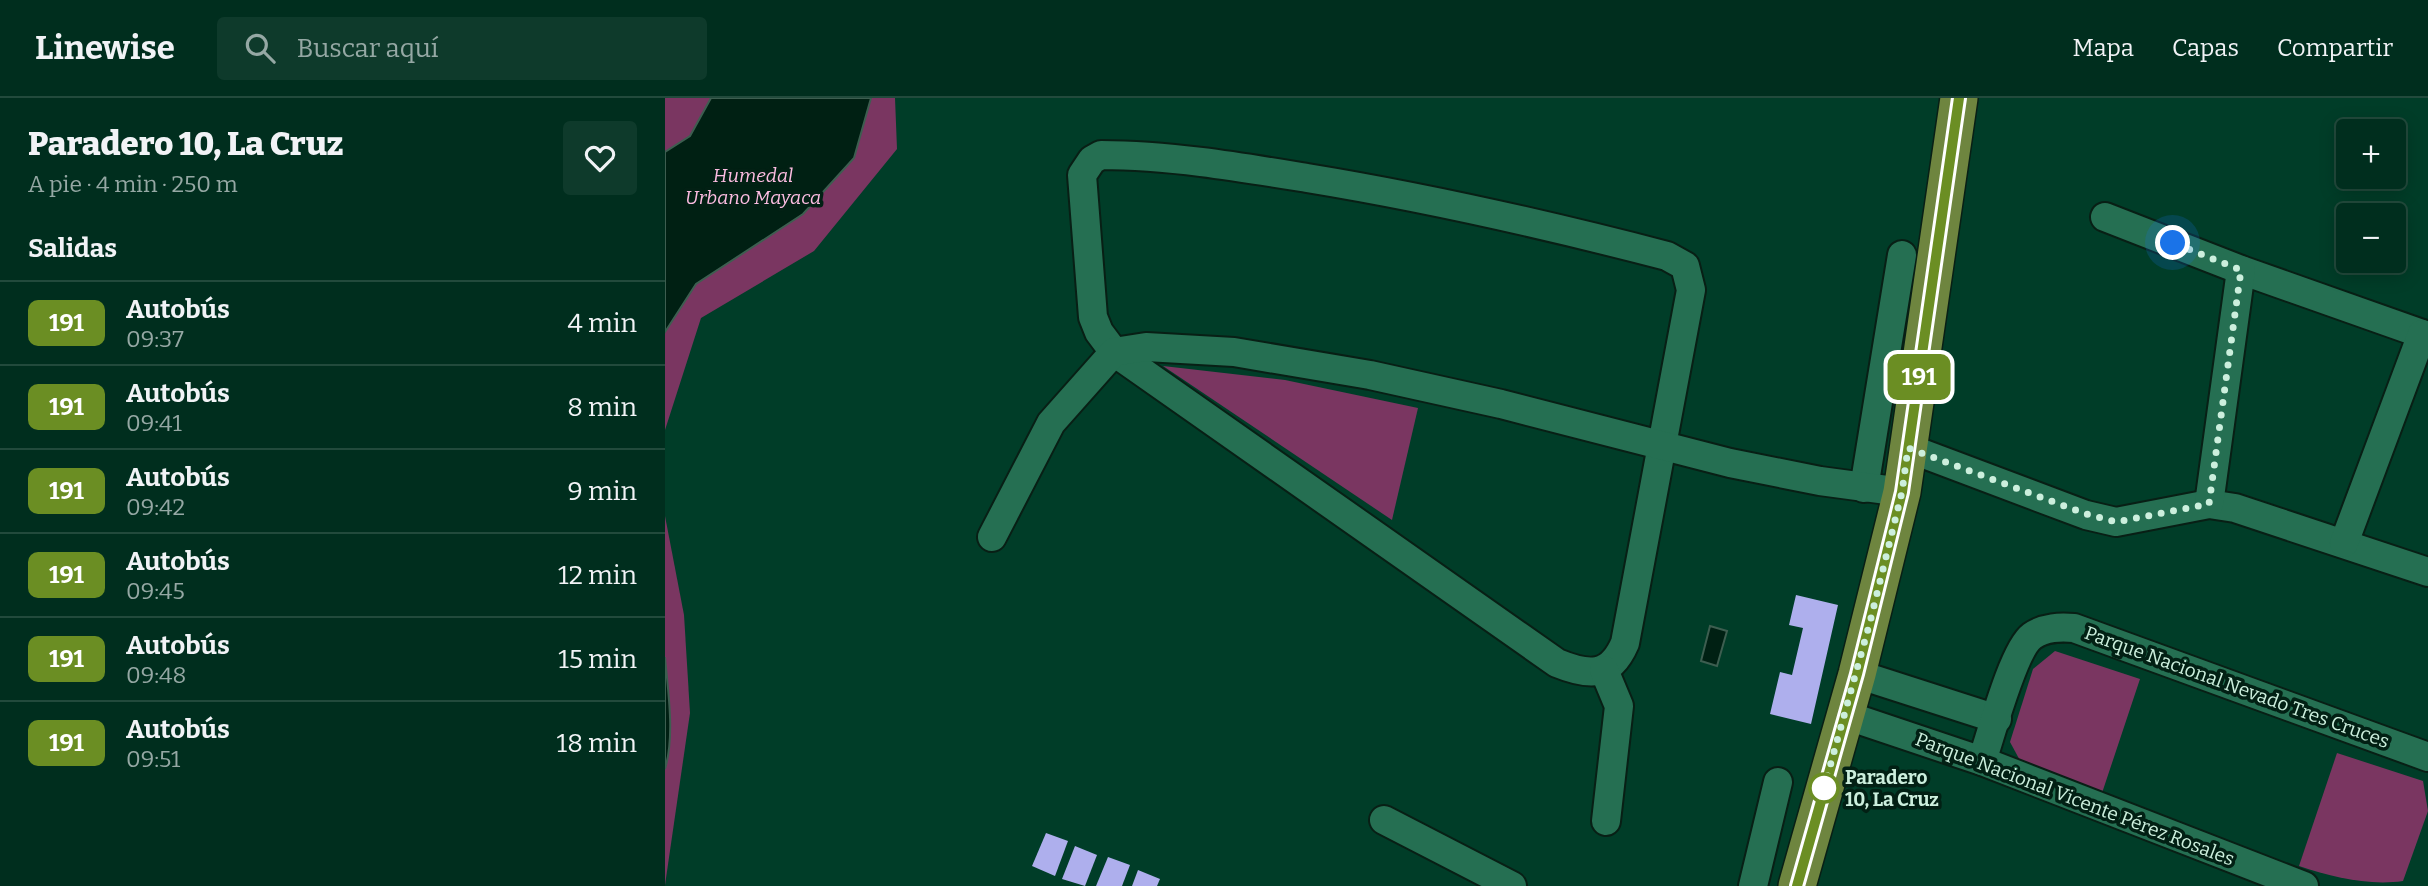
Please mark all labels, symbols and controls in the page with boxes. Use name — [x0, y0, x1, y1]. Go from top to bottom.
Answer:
search box — [217, 17, 707, 80]
text: Linewise — [35, 28, 175, 68]
icon: search — [241, 29, 279, 67]
text: Buscar aquí — [297, 33, 439, 64]
text: Mapa — [2072, 34, 2134, 62]
text: Capas — [2172, 34, 2239, 62]
text: Compartir — [2277, 34, 2393, 62]
map controls — [2336, 119, 2406, 273]
button: + — [2336, 119, 2406, 189]
button: heart — [563, 121, 637, 195]
text: Paradero 10, La Cruz — [28, 124, 344, 164]
park label: Humedal Urbano Mayaca — [685, 164, 821, 209]
text: A pie · 4 min · 250 m — [28, 170, 238, 198]
button: − — [2336, 203, 2406, 273]
your location — [2155, 225, 2190, 260]
text: Salidas — [28, 233, 117, 264]
text: Autobús — [126, 294, 230, 325]
text: 4 min — [568, 308, 637, 339]
text: 191 — [49, 309, 84, 337]
text: 09:37 — [126, 325, 184, 353]
line badge: 191 — [1879, 354, 1959, 400]
text: 191 — [1902, 363, 1936, 391]
text: Autobús — [126, 378, 230, 409]
text: 8 min — [567, 392, 637, 423]
text: 191 — [49, 393, 84, 421]
text: 09:41 — [126, 409, 182, 437]
text: Autobús — [126, 462, 230, 493]
text: 9 min — [568, 476, 637, 507]
text: 191 — [49, 477, 84, 505]
text: 09:42 — [126, 493, 185, 521]
text: Autobús — [126, 546, 230, 577]
text: 12 min — [558, 560, 637, 591]
text: 191 — [49, 561, 84, 589]
text: 09:45 — [126, 577, 185, 605]
street label: Parque Nacional Nevado Tres Cruces — [2082, 621, 2392, 753]
text: Autobús — [126, 630, 230, 661]
text: 15 min — [558, 644, 637, 675]
text: 191 — [49, 645, 84, 673]
text: 09:48 — [126, 661, 186, 689]
text: Autobús — [126, 714, 230, 745]
street label: Parque Nacional Vicente Pérez Rosales — [1912, 727, 2238, 871]
text: 18 min — [557, 728, 637, 759]
text: 191 — [49, 729, 84, 757]
text: 09:51 — [126, 745, 180, 773]
place label: Paradero 10, La Cruz — [1845, 766, 1939, 811]
marker: Paradero 10, La Cruz — [1809, 773, 1839, 803]

